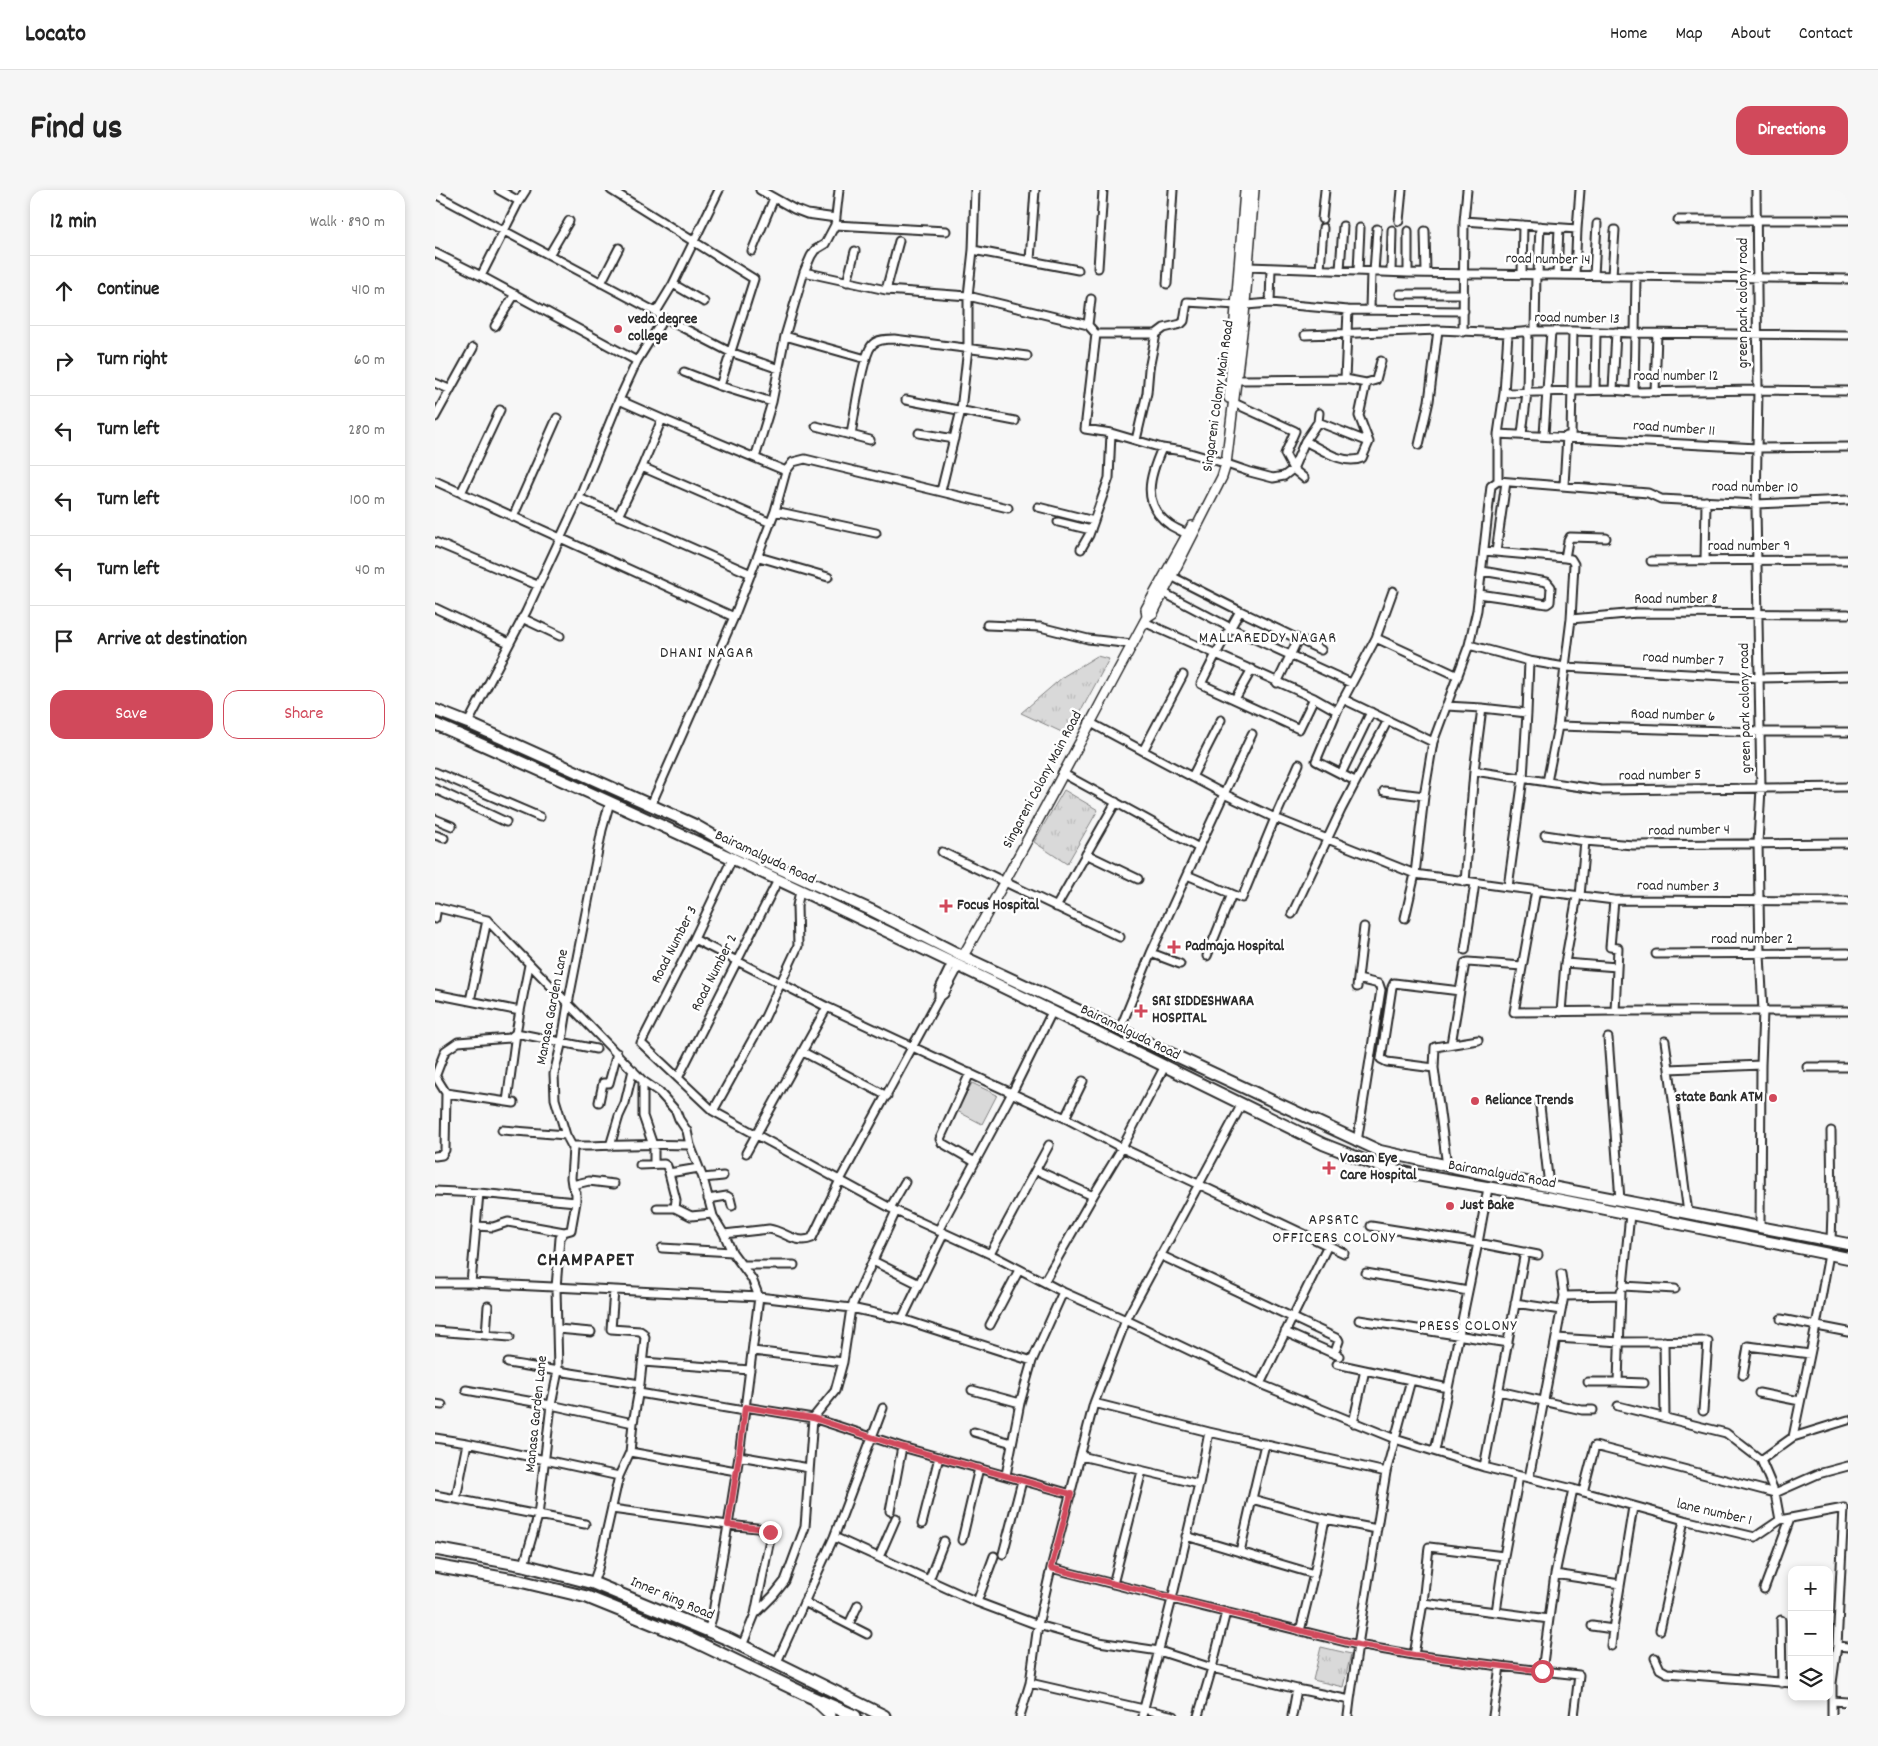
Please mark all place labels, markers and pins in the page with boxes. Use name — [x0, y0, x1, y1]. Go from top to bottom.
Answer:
place label: veda degree college — [628, 309, 698, 348]
marker: veda degree college — [612, 323, 624, 335]
place label: Focus Hospital — [957, 895, 1040, 917]
marker: Focus Hospital — [939, 899, 953, 913]
place label: Padmaja Hospital — [1185, 936, 1285, 958]
marker: Padmaja Hospital — [1167, 940, 1181, 954]
place label: SRI SIDDESHWARA HOSPITAL — [1152, 991, 1254, 1030]
marker: SRI SIDDESHWARA HOSPITAL — [1134, 1004, 1148, 1018]
place label: state Bank ATM — [1675, 1087, 1763, 1109]
place label: Reliance Trends — [1485, 1090, 1574, 1112]
marker: state Bank ATM — [1767, 1092, 1779, 1104]
marker: Reliance Trends — [1469, 1095, 1481, 1107]
place label: Vasan Eye Care Hospital — [1340, 1148, 1417, 1187]
marker: Vasan Eye Care Hospital — [1322, 1161, 1336, 1175]
place label: Just Bake — [1460, 1195, 1515, 1217]
marker: Just Bake — [1444, 1200, 1456, 1212]

